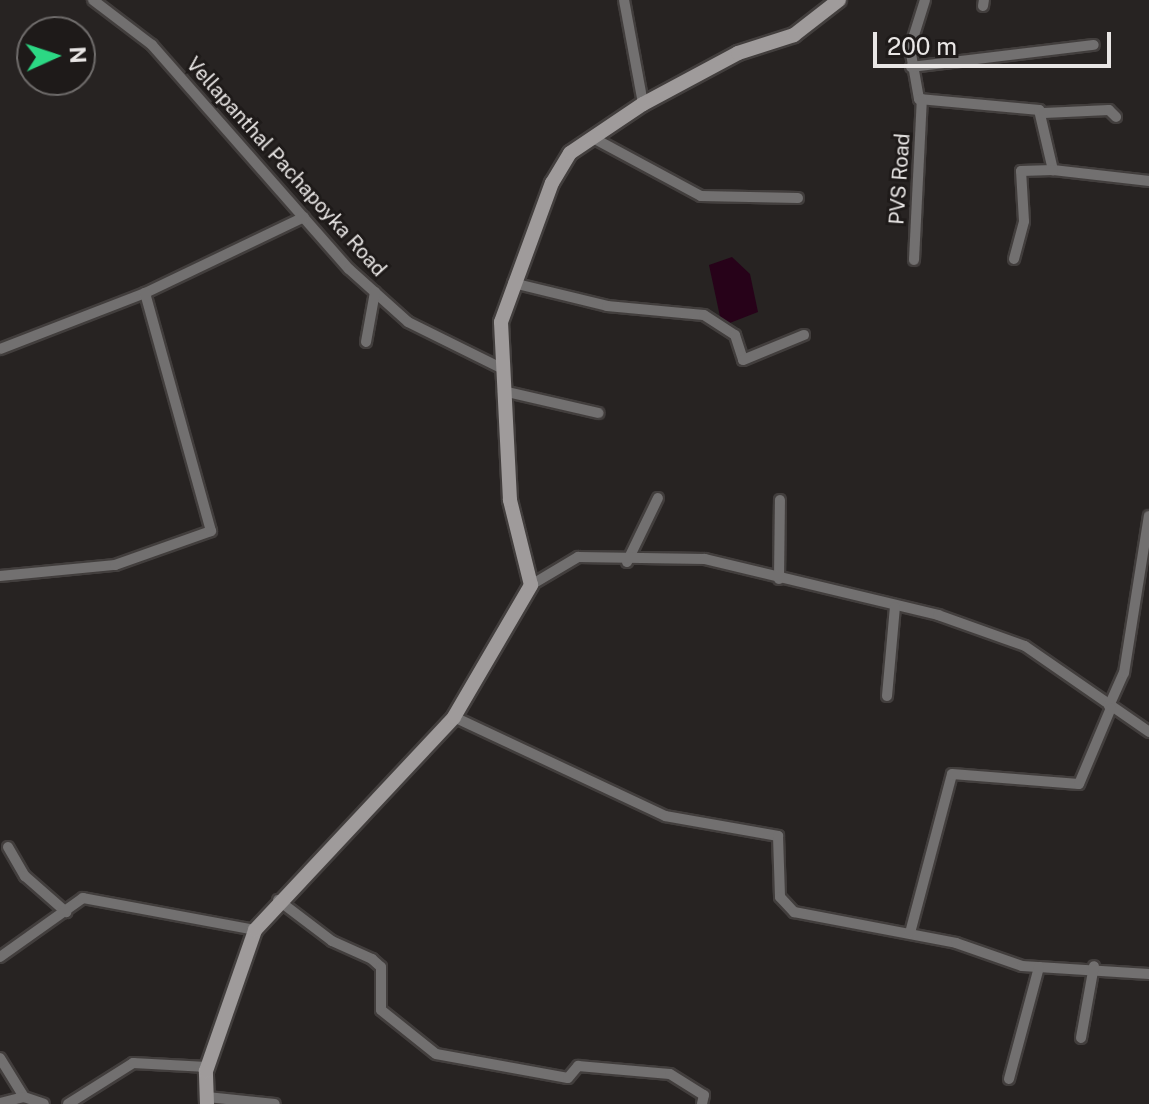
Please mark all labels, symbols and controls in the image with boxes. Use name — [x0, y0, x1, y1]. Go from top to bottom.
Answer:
north arrow — [16, 16, 96, 96]
scale bar — [877, 16, 1115, 66]
text: 200 m — [887, 32, 957, 60]
text: N — [65, 46, 91, 64]
street label: Vellapanthal Pachapoyka Road — [181, 52, 391, 282]
street label: PVS Road — [885, 133, 915, 225]

